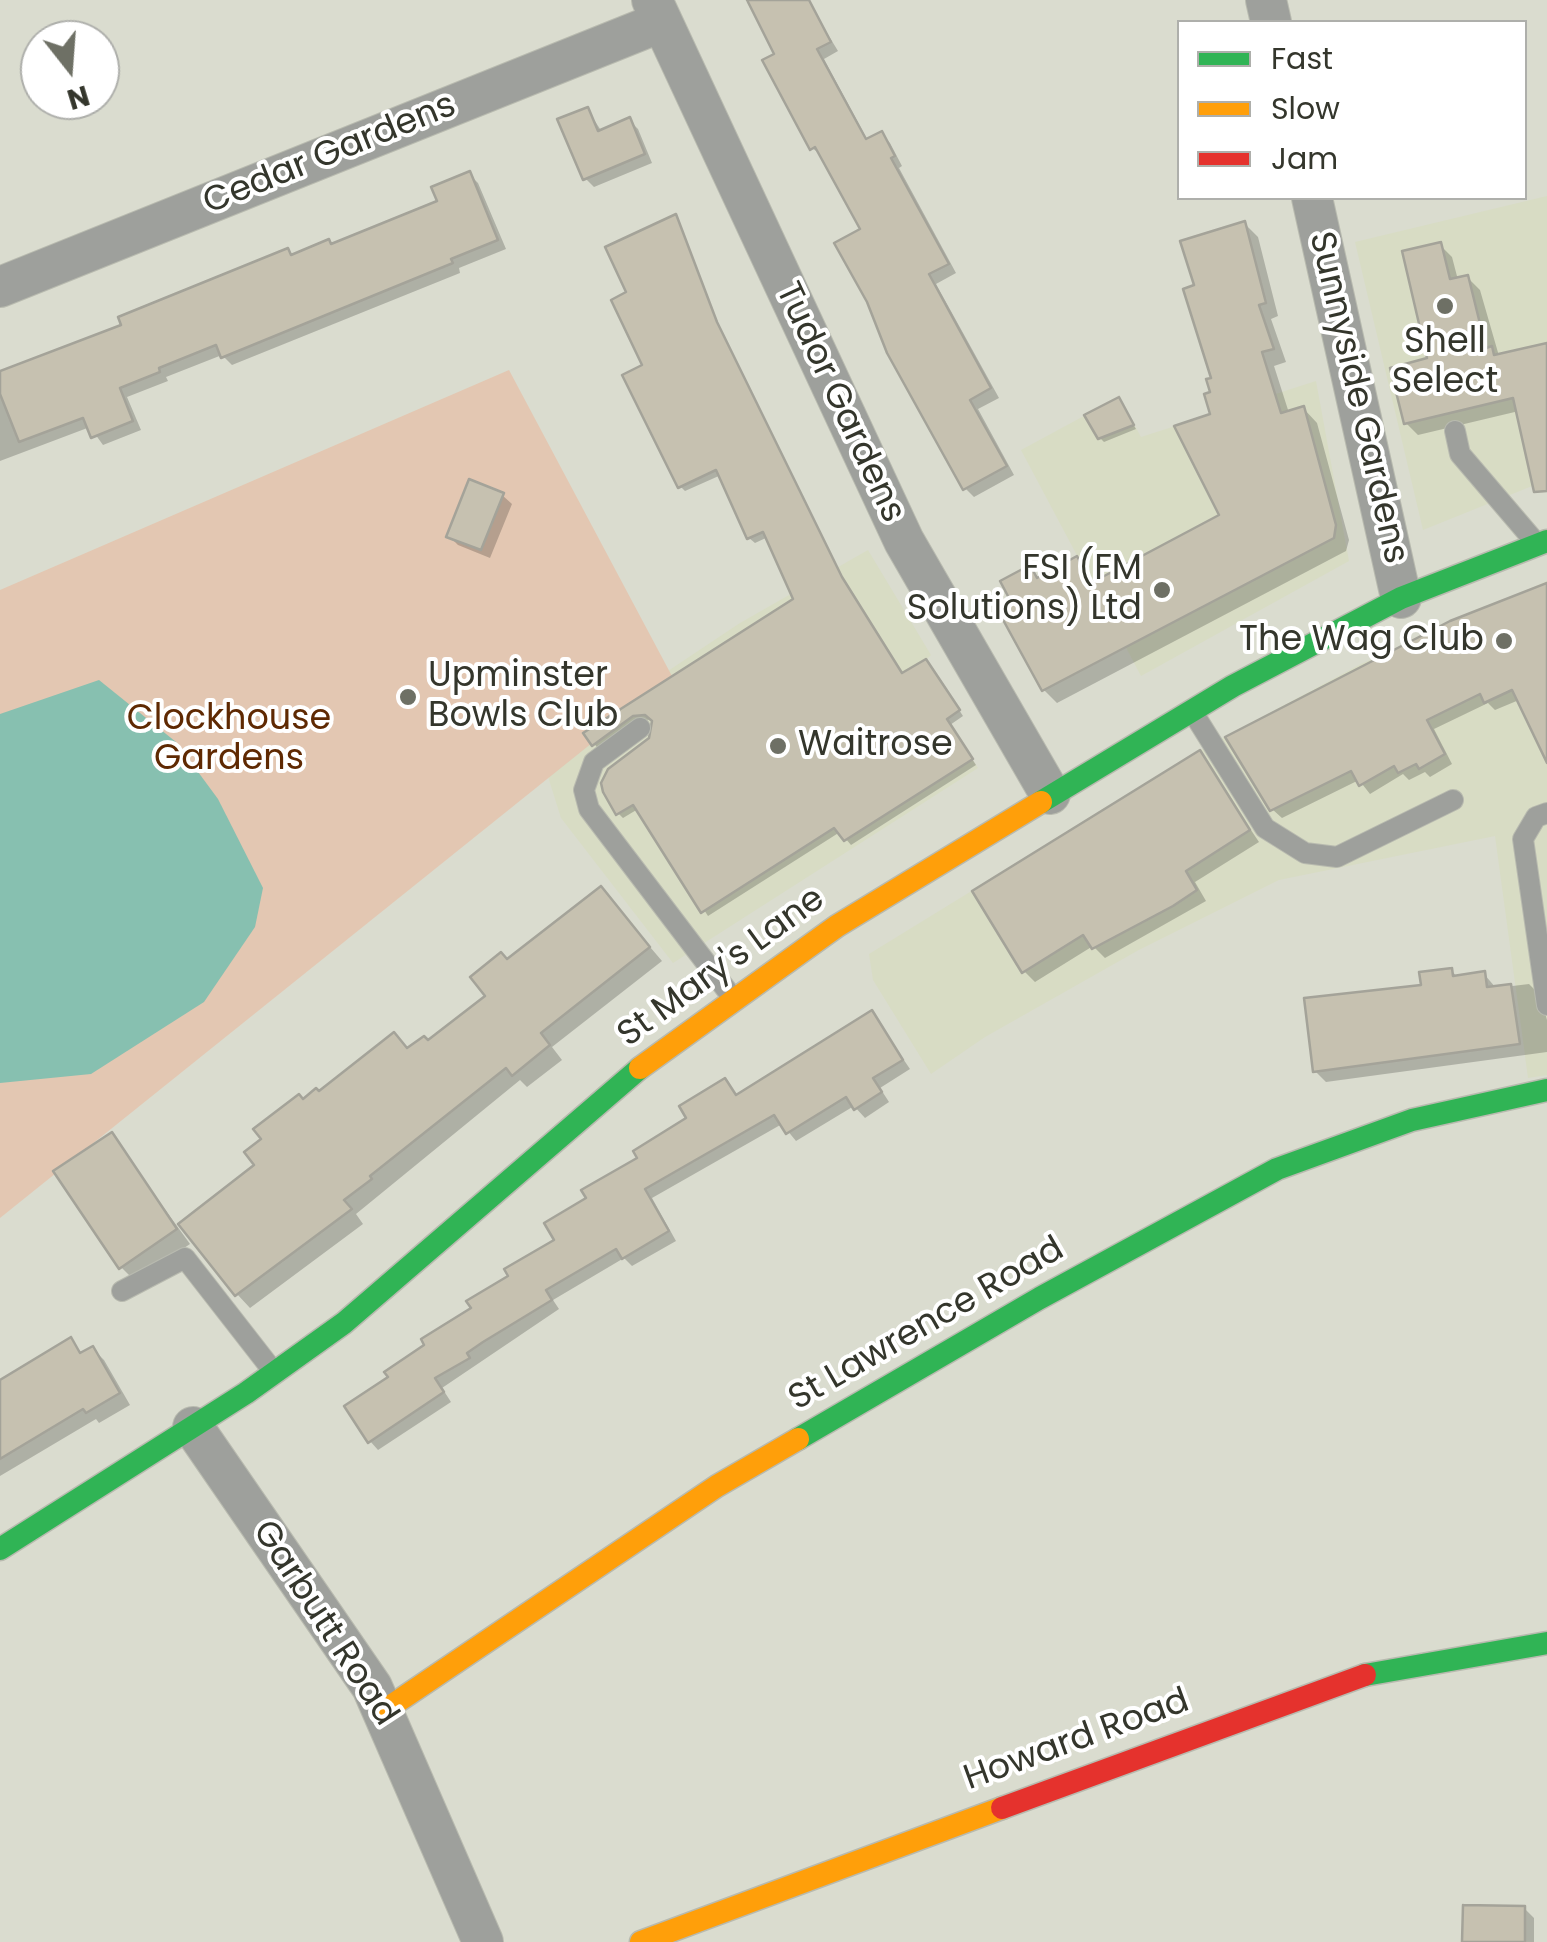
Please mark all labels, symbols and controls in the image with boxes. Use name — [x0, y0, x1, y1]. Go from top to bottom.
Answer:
north arrow — [20, 20, 120, 120]
legend — [1177, 20, 1527, 200]
text: Fast — [1271, 37, 1333, 80]
text: N — [63, 76, 94, 119]
street label: Cedar Gardens — [198, 85, 462, 225]
text: Slow — [1271, 87, 1340, 130]
text: Jam — [1271, 137, 1338, 180]
street label: Sunnyside Gardens — [1298, 228, 1416, 568]
street label: Tudor Gardens — [765, 276, 913, 530]
marker: Shell Select — [1434, 295, 1456, 317]
place label: Shell Select — [1392, 322, 1498, 404]
place label: FSI (FM Solutions) Ltd — [907, 549, 1142, 631]
marker: FSI (FM Solutions) Ltd — [1151, 579, 1173, 601]
place label: The Wag Club — [1239, 620, 1484, 662]
marker: The Wag Club — [1493, 630, 1515, 652]
place label: Upminster Bowls Club — [428, 656, 618, 738]
marker: Upminster Bowls Club — [397, 686, 419, 708]
park label: Clockhouse Gardens — [127, 699, 331, 781]
place label: Waitrose — [798, 725, 953, 767]
marker: Waitrose — [767, 735, 789, 757]
street label: St Mary's Lane — [610, 879, 834, 1057]
street label: St Lawrence Road — [782, 1229, 1072, 1421]
street label: Garbutt Road — [242, 1514, 406, 1734]
street label: Howard Road — [959, 1681, 1195, 1801]

